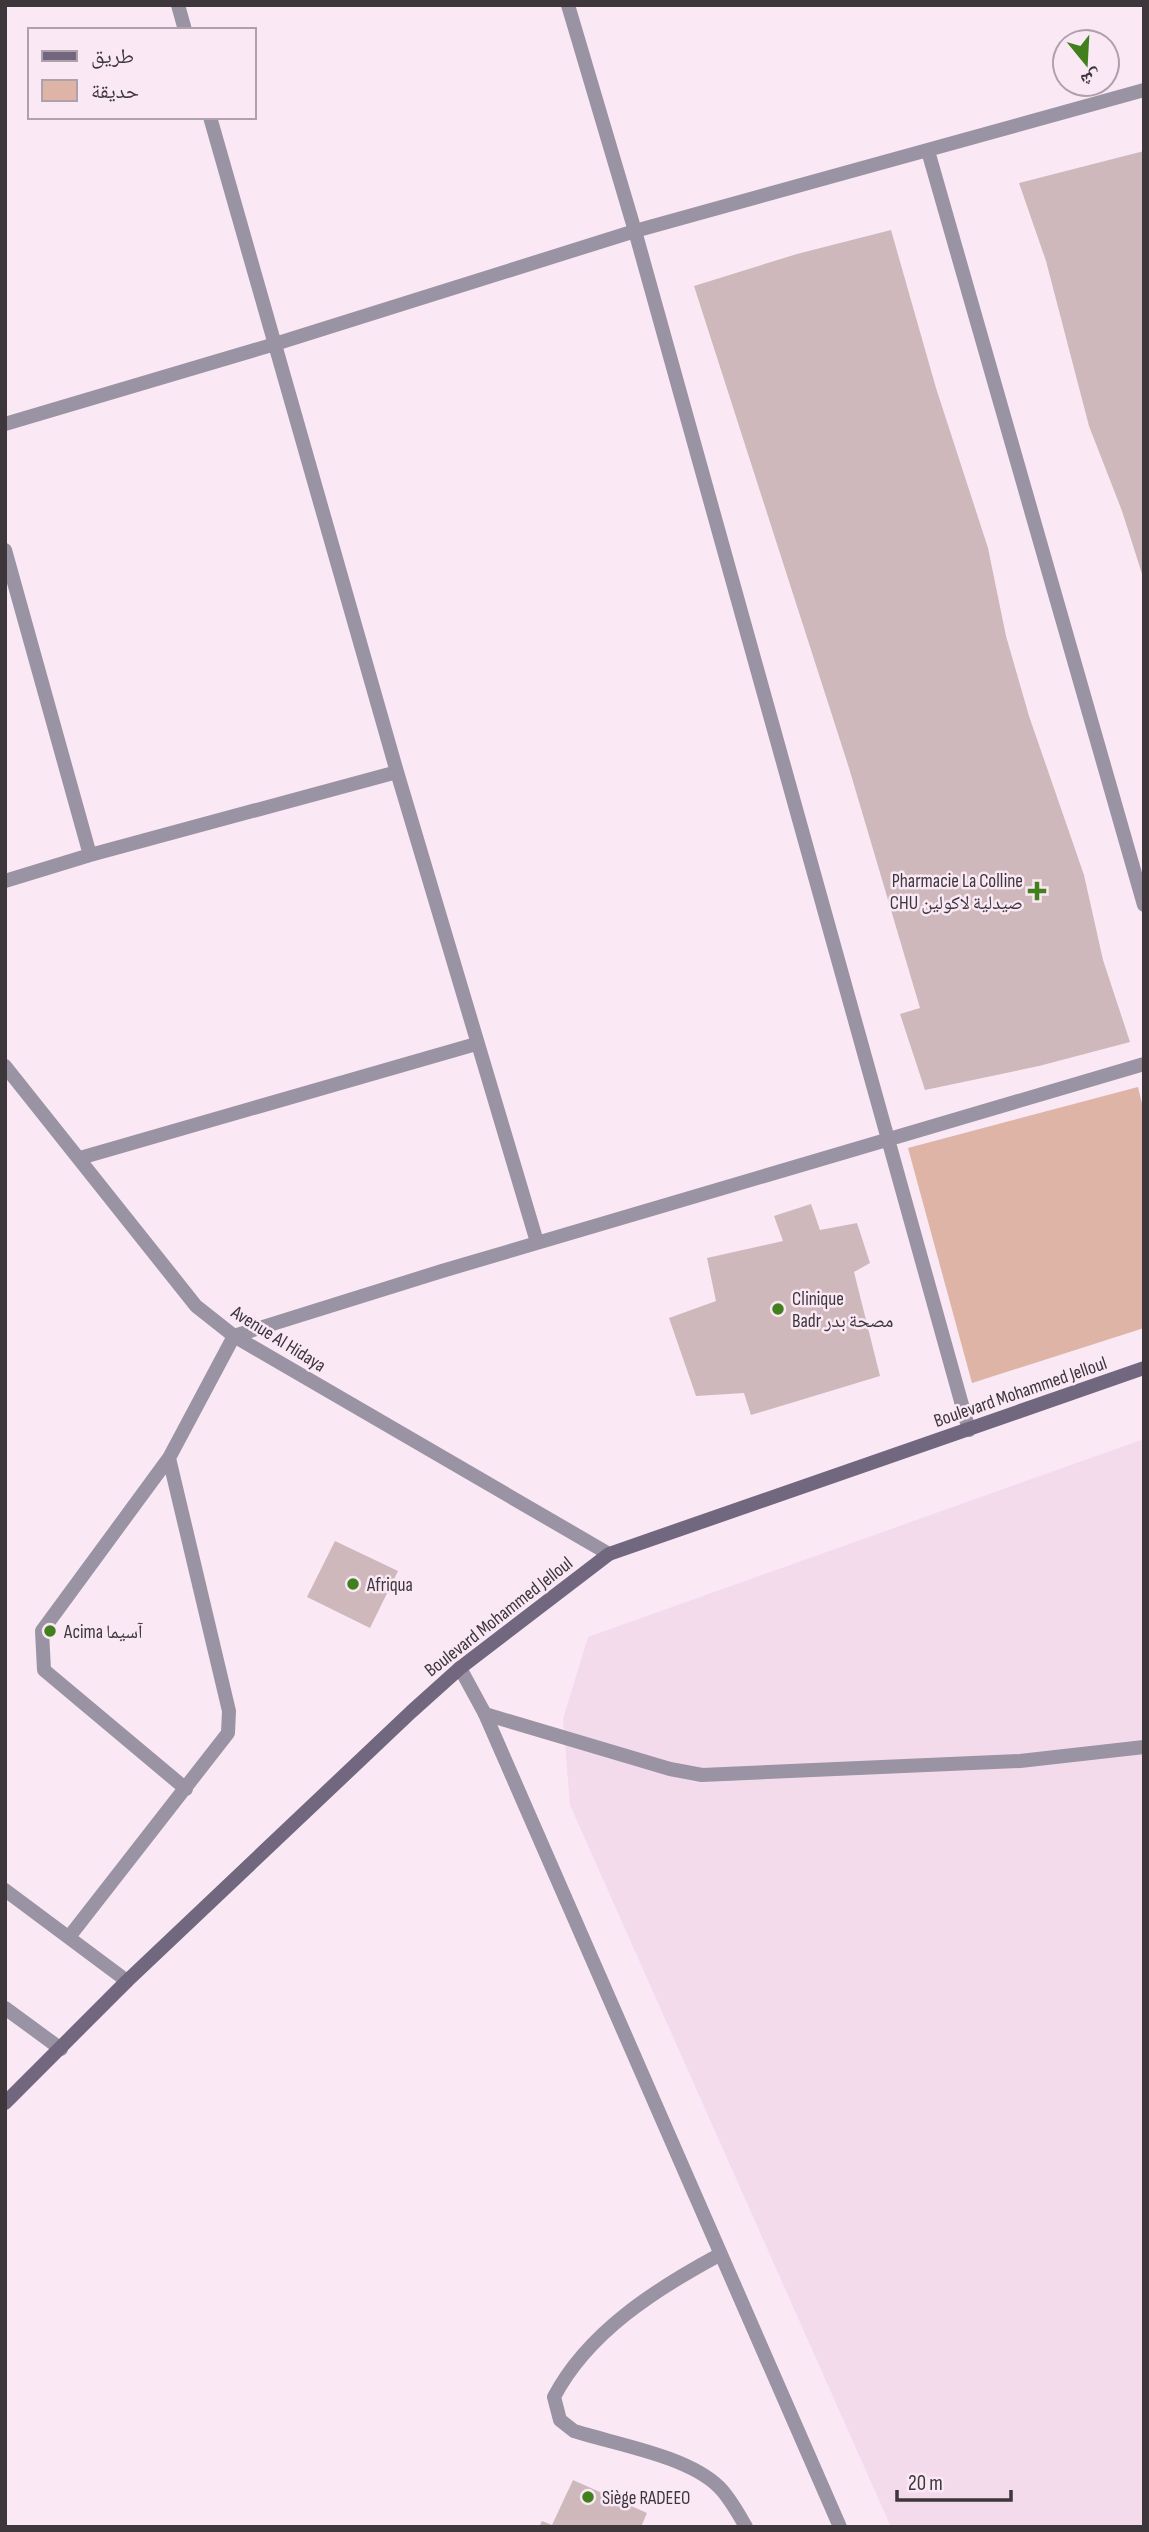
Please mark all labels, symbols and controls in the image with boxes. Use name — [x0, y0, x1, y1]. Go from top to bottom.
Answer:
legend — [28, 28, 256, 119]
north arrow — [1051, 28, 1121, 98]
text: طريق — [91, 44, 134, 69]
text: ش — [1078, 64, 1104, 92]
text: حديقة — [91, 79, 139, 104]
place label: Pharmacie La Colline CHU صيدلية لاكولين — [890, 870, 1023, 915]
marker: Pharmacie La Colline CHU صيدلية لاكولين — [1029, 883, 1045, 899]
place label: Clinique Badr مصحة بدر — [792, 1288, 894, 1333]
street label: Avenue Al Hidaya — [226, 1301, 330, 1377]
marker: Clinique Badr مصحة بدر — [770, 1301, 786, 1317]
street label: Boulevard Mohammed Jelloul — [931, 1352, 1110, 1433]
street label: Boulevard Mohammed Jelloul — [420, 1552, 577, 1682]
place label: Afriqua — [366, 1574, 413, 1597]
marker: Afriqua — [345, 1576, 361, 1592]
place label: Acima آسيما — [63, 1621, 144, 1644]
marker: Acima آسيما — [42, 1623, 58, 1639]
scale bar — [897, 2458, 1011, 2502]
text: 20 m — [908, 2471, 943, 2496]
place label: Siège RADEEO — [602, 2487, 690, 2510]
marker: Siège RADEEO — [580, 2489, 596, 2505]

